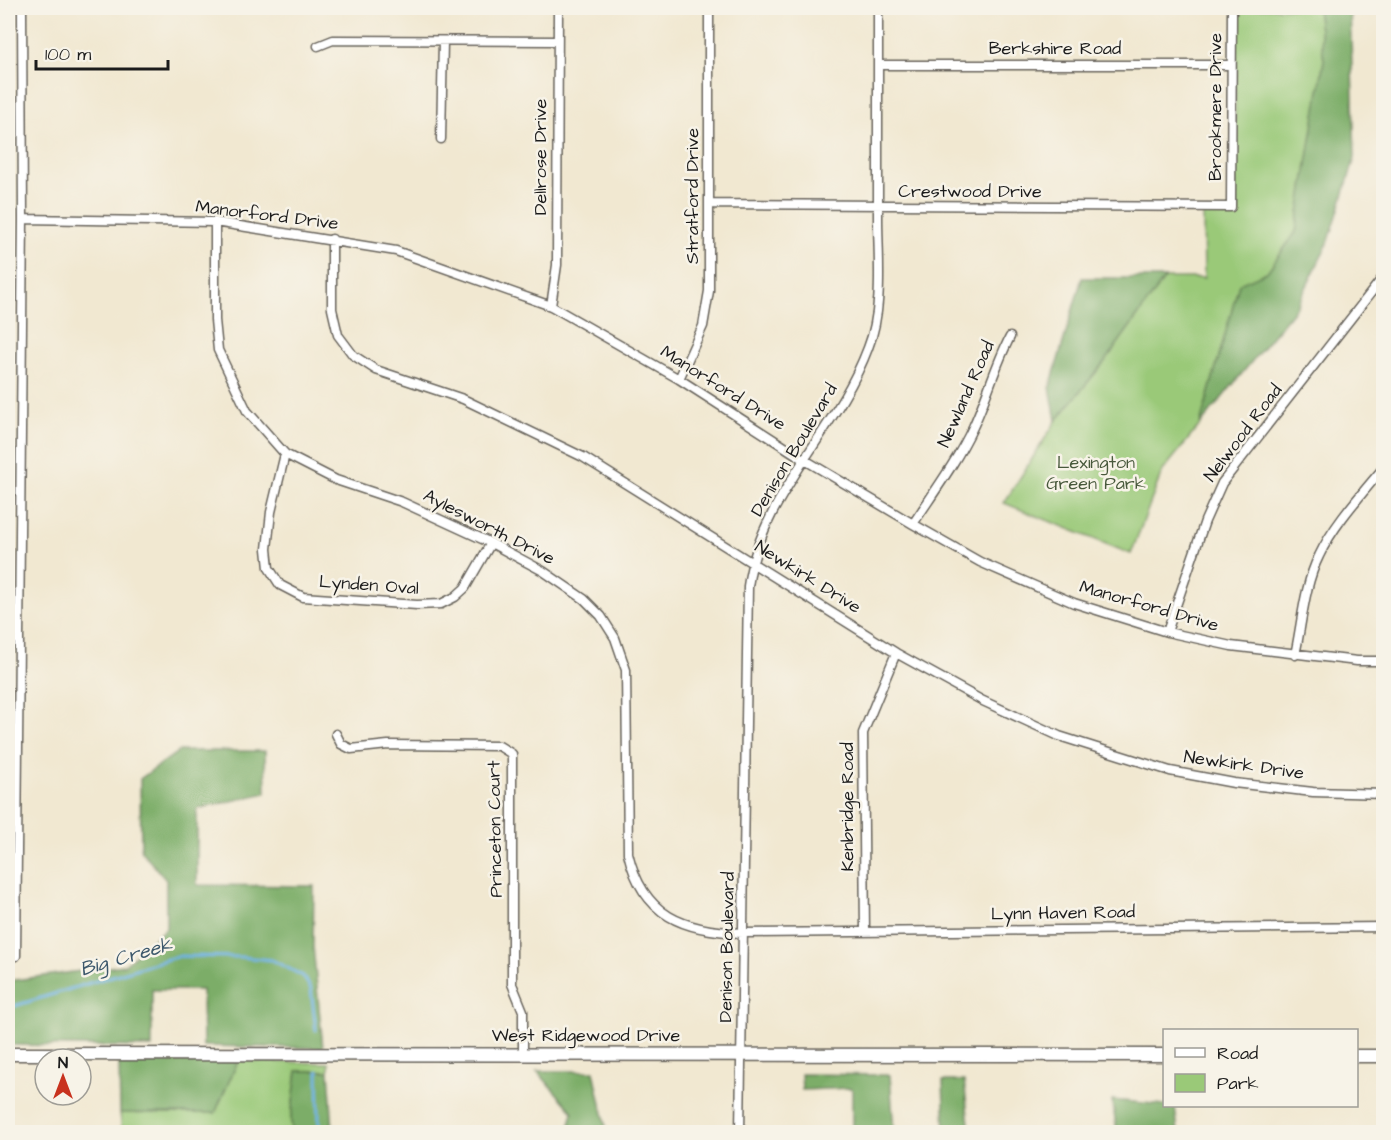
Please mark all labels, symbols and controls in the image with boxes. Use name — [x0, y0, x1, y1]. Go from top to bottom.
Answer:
scale bar — [36, 33, 168, 71]
street label: Brookmere Drive — [1203, 33, 1228, 181]
street label: Berkshire Road — [989, 36, 1121, 61]
text: 100 m — [45, 42, 91, 67]
street label: Dellrose Drive — [528, 98, 553, 215]
street label: Stratford Drive — [680, 128, 705, 264]
street label: Crestwood Drive — [898, 179, 1042, 204]
street label: Manorford Drive — [194, 194, 340, 236]
street label: Newland Road — [931, 337, 1001, 451]
street label: Manorford Drive — [655, 339, 791, 437]
street label: Denison Boulevard — [744, 379, 844, 521]
street label: Nelwood Road — [1198, 379, 1288, 487]
park label: Lexington Green Park — [1046, 450, 1146, 496]
street label: Aylesworth Drive — [419, 483, 559, 572]
street label: Newkirk Drive — [750, 534, 866, 620]
street label: Lynden Oval — [318, 569, 420, 602]
street label: Manorford Drive — [1076, 574, 1222, 638]
street label: Kenbridge Road — [835, 742, 861, 872]
street label: Newkirk Drive — [1182, 744, 1306, 786]
street label: Princeton Court — [481, 760, 509, 898]
street label: Denison Boulevard — [713, 871, 741, 1023]
street label: Lynn Haven Road — [991, 899, 1135, 928]
water label: Big Creek — [77, 930, 176, 984]
street label: West Ridgewood Drive — [492, 1023, 681, 1049]
legend — [1163, 1029, 1358, 1107]
text: Road — [1217, 1041, 1258, 1066]
north arrow — [33, 1047, 93, 1107]
text: N — [58, 1052, 68, 1074]
text: Park — [1217, 1071, 1259, 1096]

